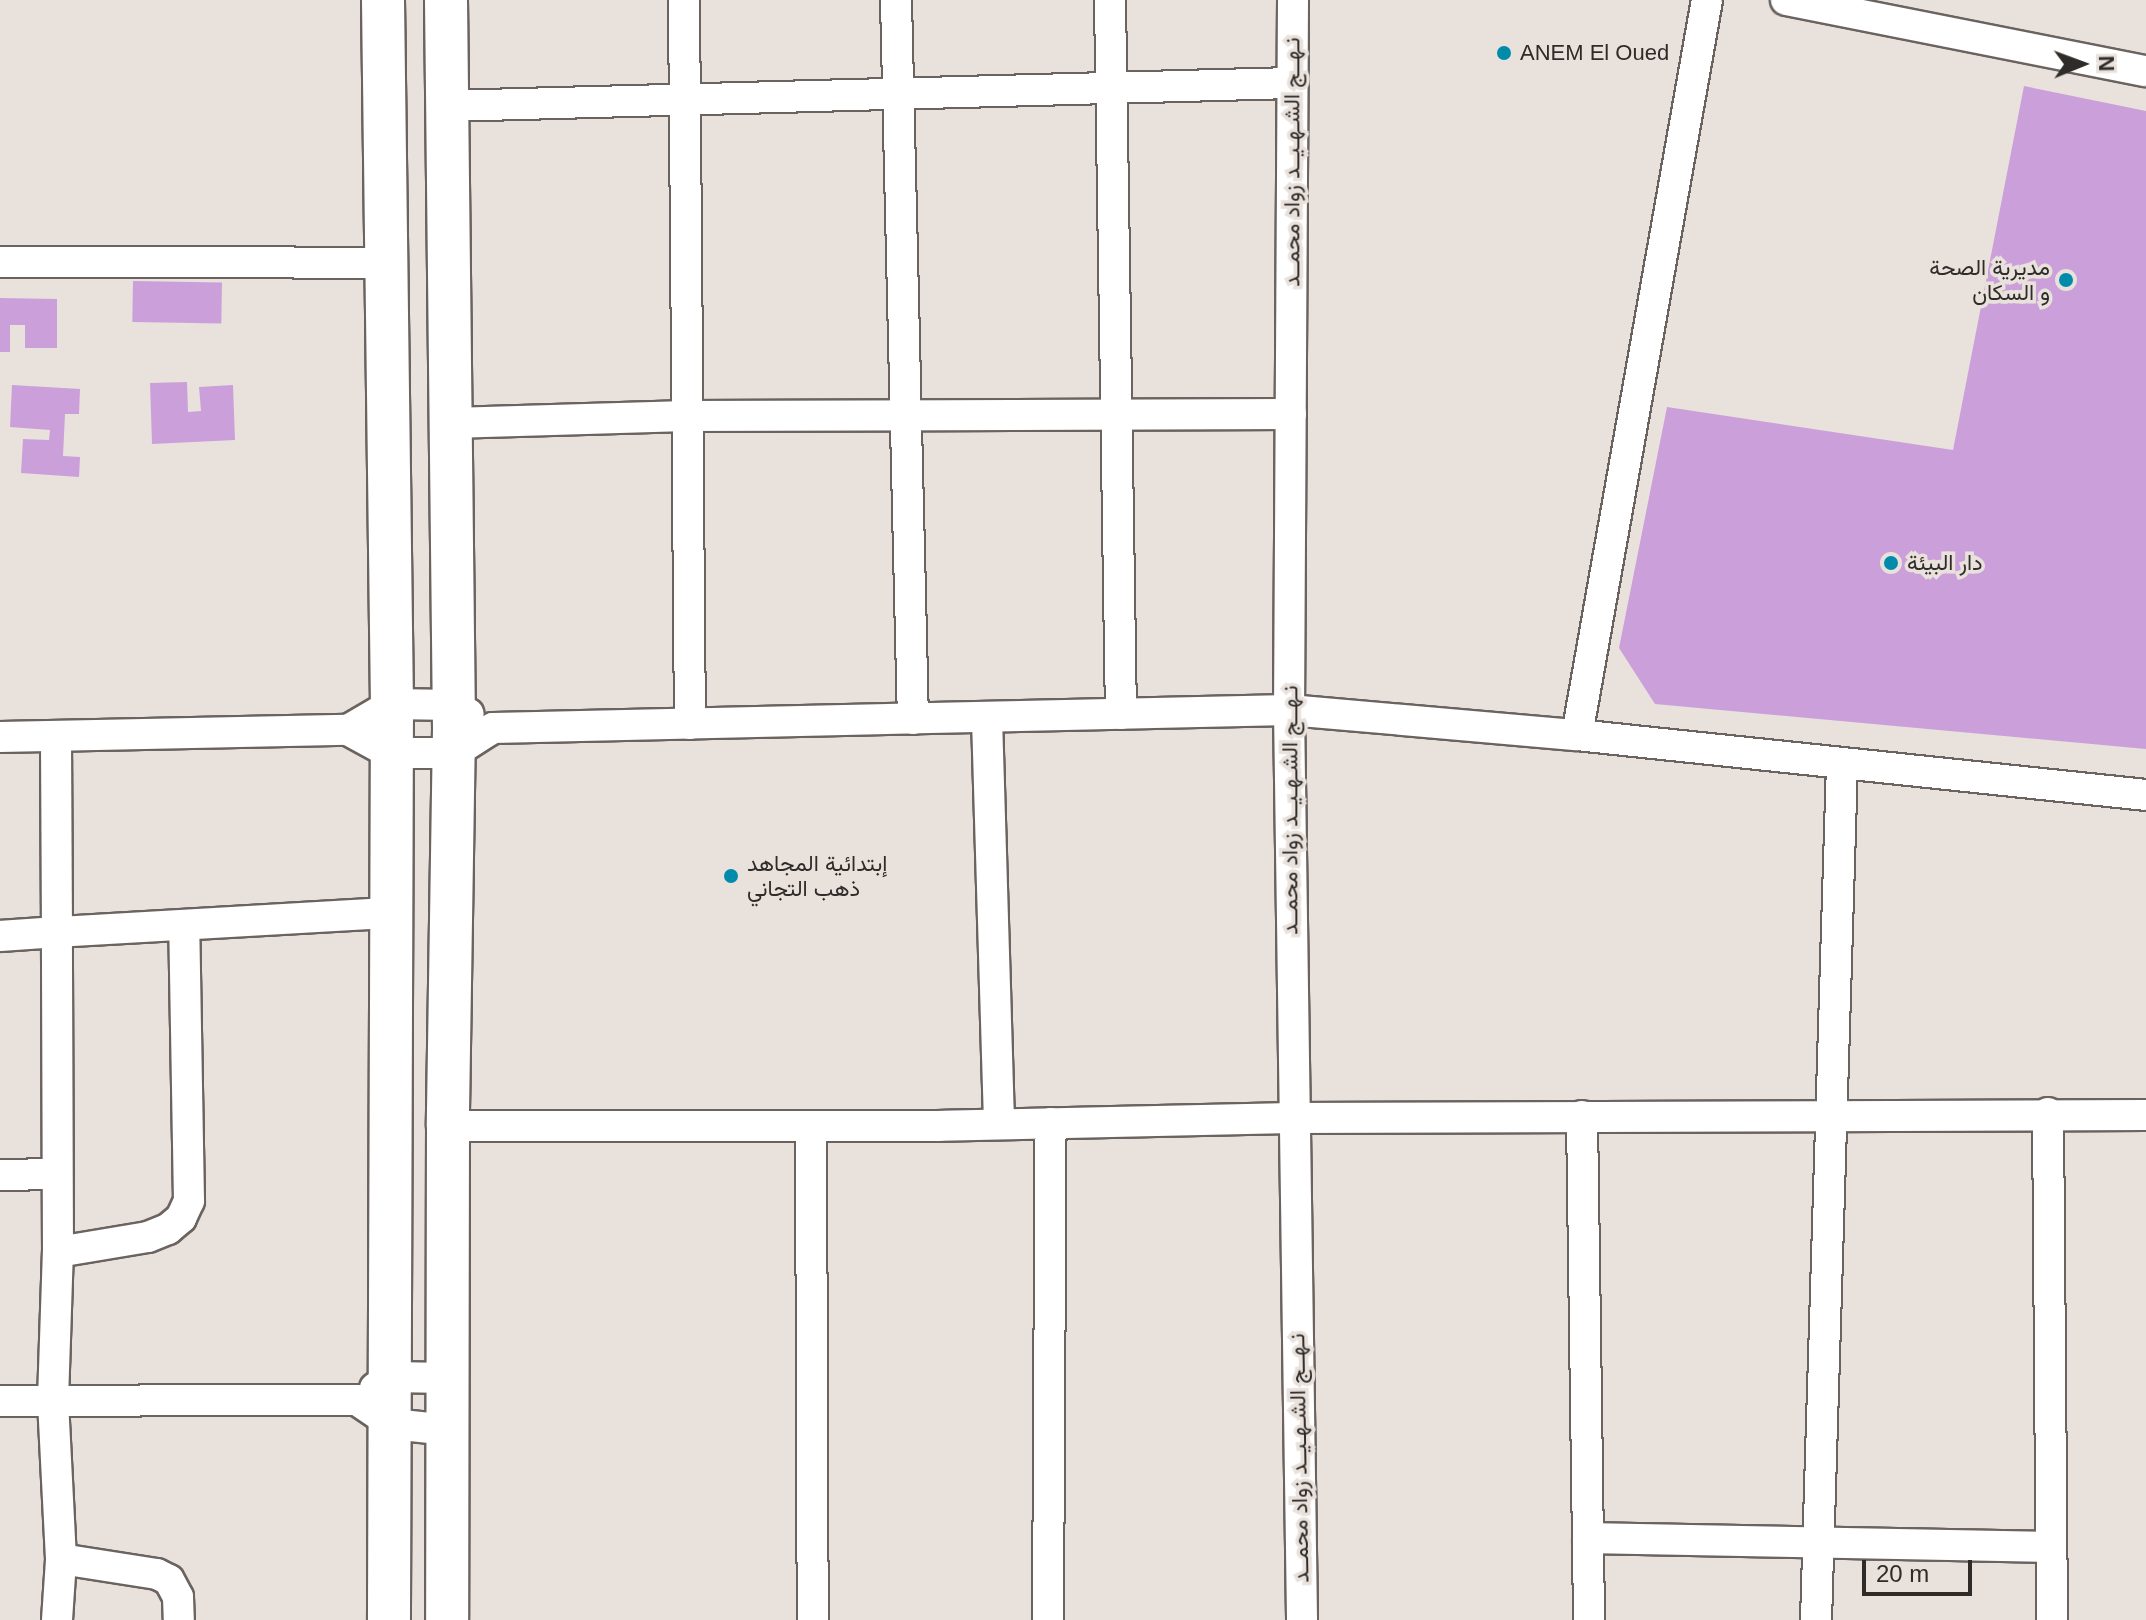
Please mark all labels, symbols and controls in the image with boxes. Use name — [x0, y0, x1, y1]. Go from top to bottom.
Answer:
north arrow — [2042, 24, 2122, 104]
street label: نـهــج الشـهـيــد زواد محمــد — [1279, 37, 1305, 287]
place label: ANEM El Oued — [1520, 40, 1669, 66]
marker: ANEM El Oued — [1495, 44, 1513, 62]
text: N — [2094, 55, 2119, 72]
place label: مديرية الصحة و السكان — [1929, 254, 2050, 306]
marker: مديرية الصحة و السكان — [2057, 271, 2075, 289]
place label: دار البيئة — [1907, 550, 1983, 576]
marker: دار البيئة — [1882, 554, 1900, 572]
street label: نـهــج الشـهـيــد زواد محمــد — [1277, 685, 1303, 935]
place label: إبتدائية المجاهد ذهب التجاني — [747, 850, 887, 902]
marker: إبتدائية المجاهد ذهب التجاني — [722, 867, 740, 885]
street label: نـهــج الشـهـيــد زواد محمــد — [1284, 1333, 1314, 1583]
scale bar — [1866, 1544, 1976, 1594]
text: 20 m — [1876, 1560, 1929, 1587]

